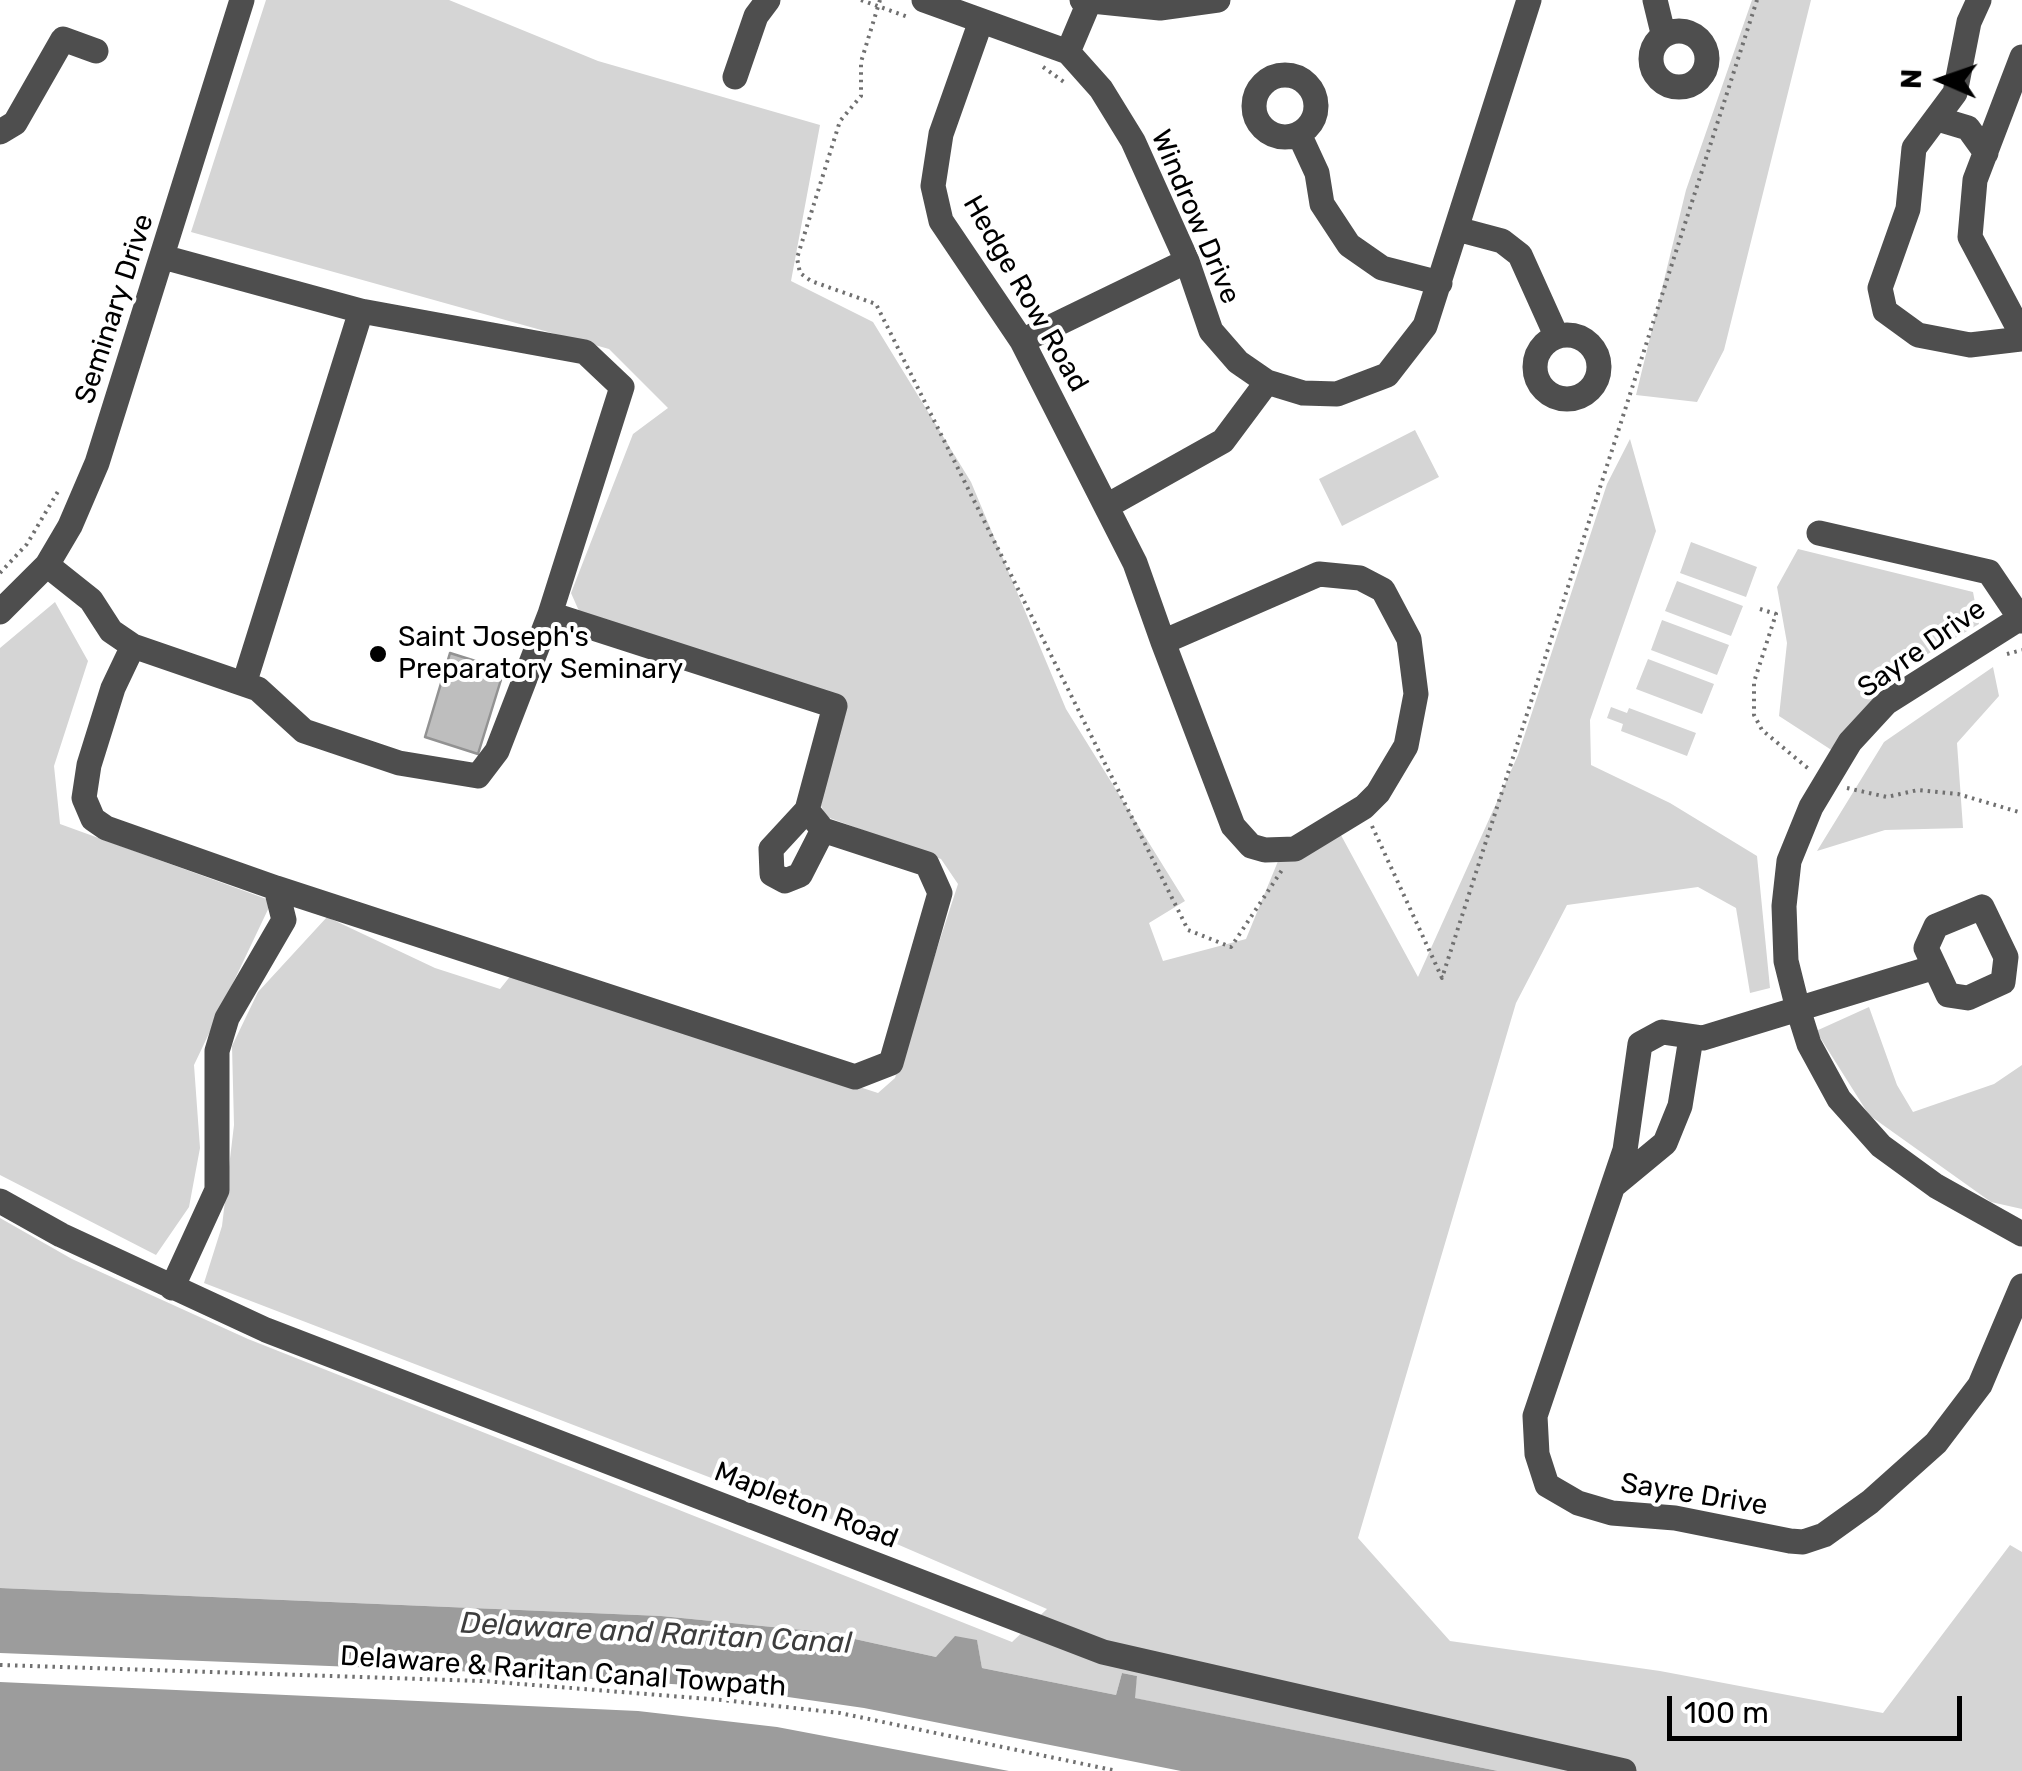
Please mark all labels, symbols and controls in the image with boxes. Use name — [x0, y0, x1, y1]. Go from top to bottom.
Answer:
north arrow — [1892, 30, 1992, 130]
text: N — [1895, 68, 1928, 90]
street label: Windrow Drive — [1143, 125, 1247, 309]
street label: Hedge Row Road — [955, 190, 1095, 398]
street label: Seminary Drive — [69, 210, 161, 408]
street label: Sayre Drive — [1852, 593, 1992, 705]
place label: Saint Joseph's Preparatory Seminary — [398, 621, 683, 687]
marker: Saint Joseph's Preparatory Seminary — [367, 643, 389, 665]
street label: Mapleton Road — [709, 1456, 903, 1556]
street label: Sayre Drive — [1618, 1467, 1770, 1523]
water label: Delaware and Raritan Canal — [459, 1606, 853, 1662]
street label: Delaware & Raritan Canal Towpath — [339, 1640, 787, 1704]
scale bar — [1672, 1676, 1967, 1738]
text: 100 m — [1684, 1695, 1769, 1731]

